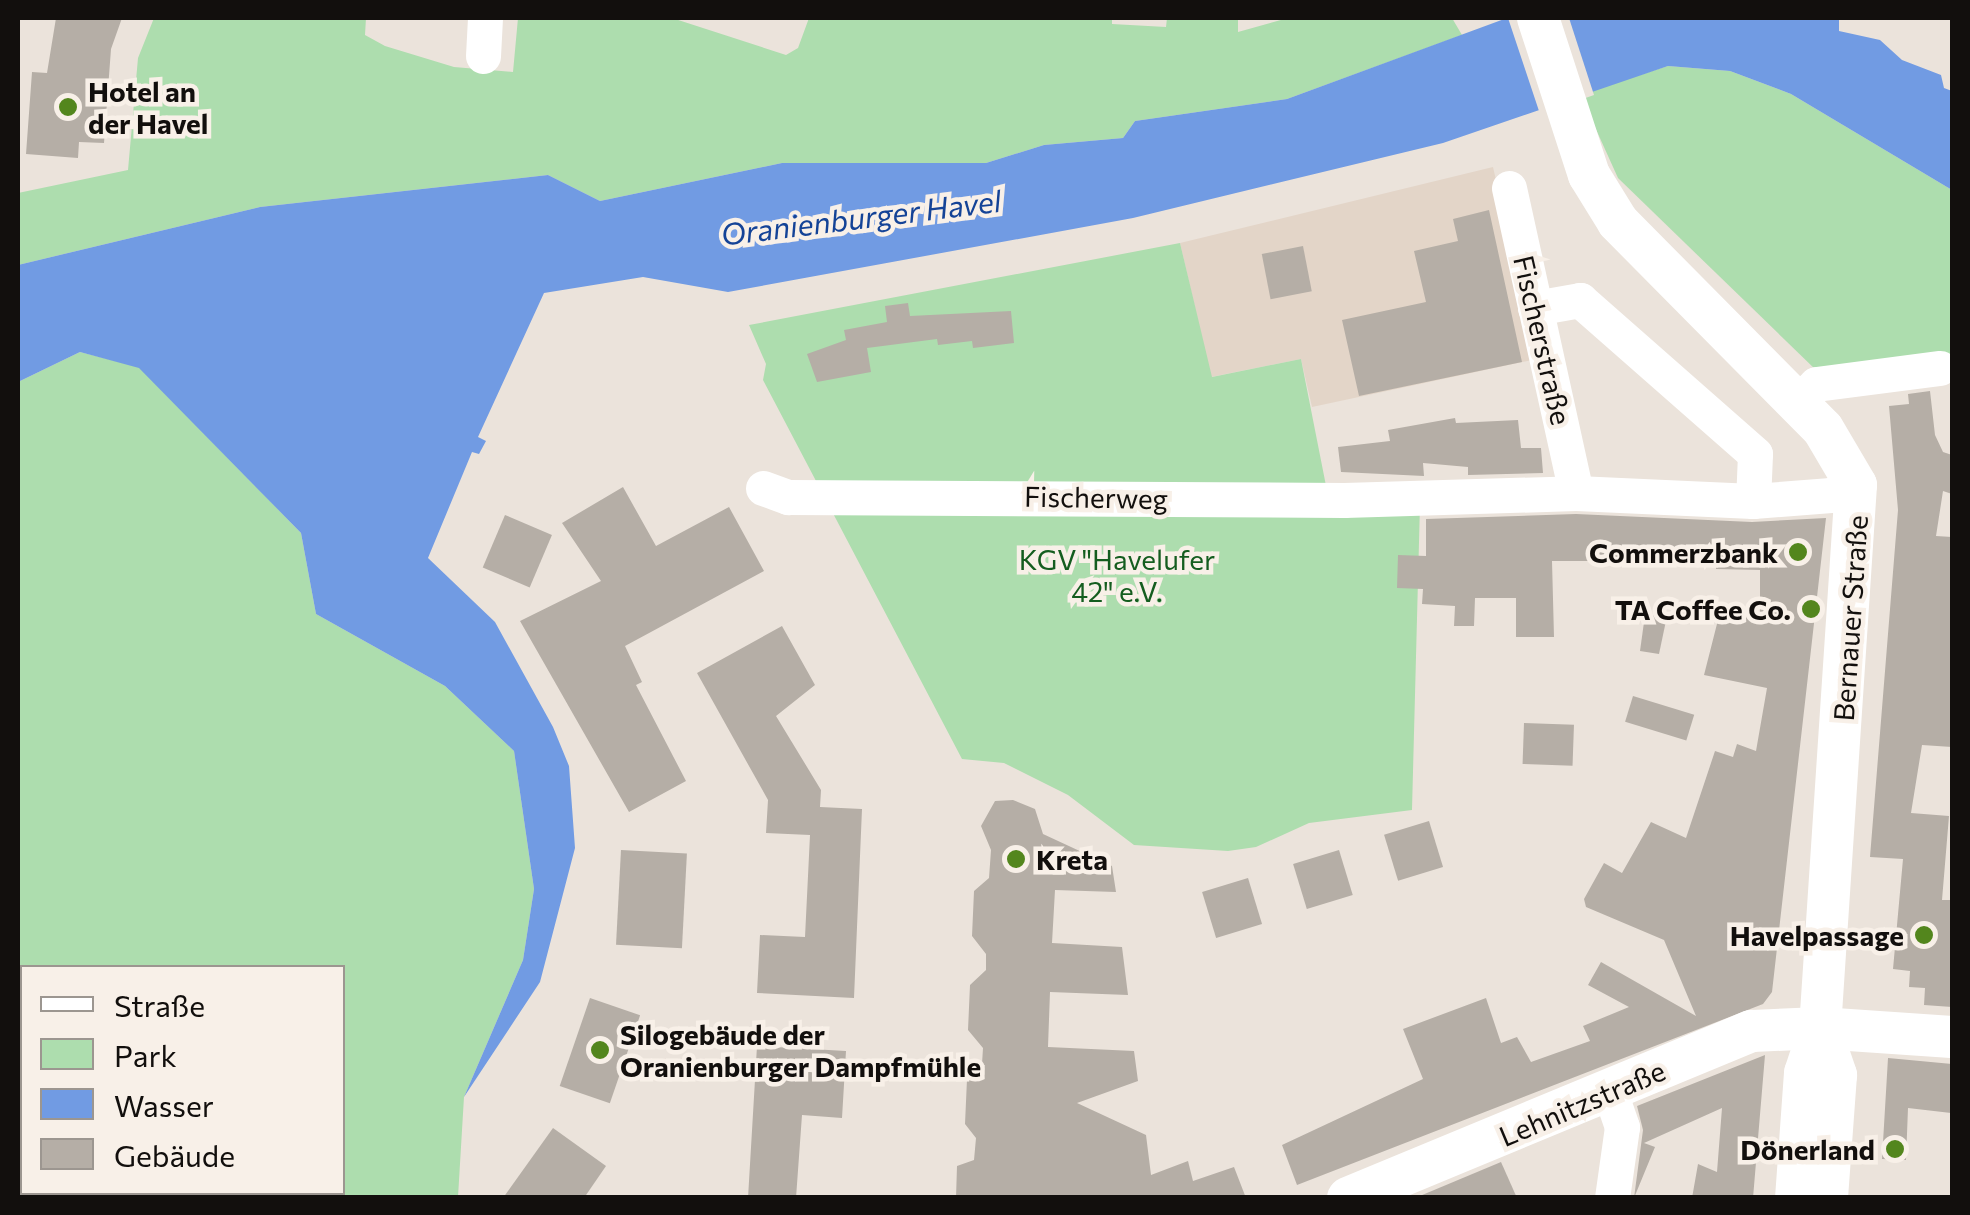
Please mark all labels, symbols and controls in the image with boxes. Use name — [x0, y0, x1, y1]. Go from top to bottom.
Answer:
place label: Hotel an der Havel — [88, 74, 208, 140]
marker: Hotel an der Havel — [57, 96, 79, 118]
water label: Oranienburger Havel — [719, 182, 1003, 252]
street label: Fischerstraße — [1507, 252, 1579, 428]
street label: Fischerweg — [1024, 479, 1168, 515]
street label: Bernauer Straße — [1826, 514, 1874, 722]
place label: Commerzbank — [1589, 535, 1778, 569]
marker: Commerzbank — [1787, 541, 1809, 563]
park label: KGV "Havelufer 42" e.V. — [1019, 542, 1215, 608]
place label: TA Coffee Co. — [1615, 592, 1791, 626]
marker: TA Coffee Co. — [1800, 598, 1822, 620]
place label: Kreta — [1036, 842, 1108, 876]
marker: Kreta — [1005, 848, 1027, 870]
place label: Havelpassage — [1730, 918, 1904, 952]
marker: Havelpassage — [1913, 924, 1935, 946]
legend — [20, 965, 345, 1195]
text: Straße — [114, 986, 205, 1023]
place label: Silogebäude der Oranienburger Dampfmühle — [620, 1017, 981, 1083]
text: Park — [114, 1036, 177, 1073]
marker: Silogebäude der Oranienburger Dampfmühle — [589, 1039, 611, 1061]
street label: Lehnitzstraße — [1494, 1053, 1670, 1153]
text: Wasser — [114, 1086, 214, 1123]
place label: Dönerland — [1740, 1132, 1875, 1166]
text: Gebäude — [114, 1136, 235, 1173]
marker: Dönerland — [1884, 1138, 1906, 1160]

